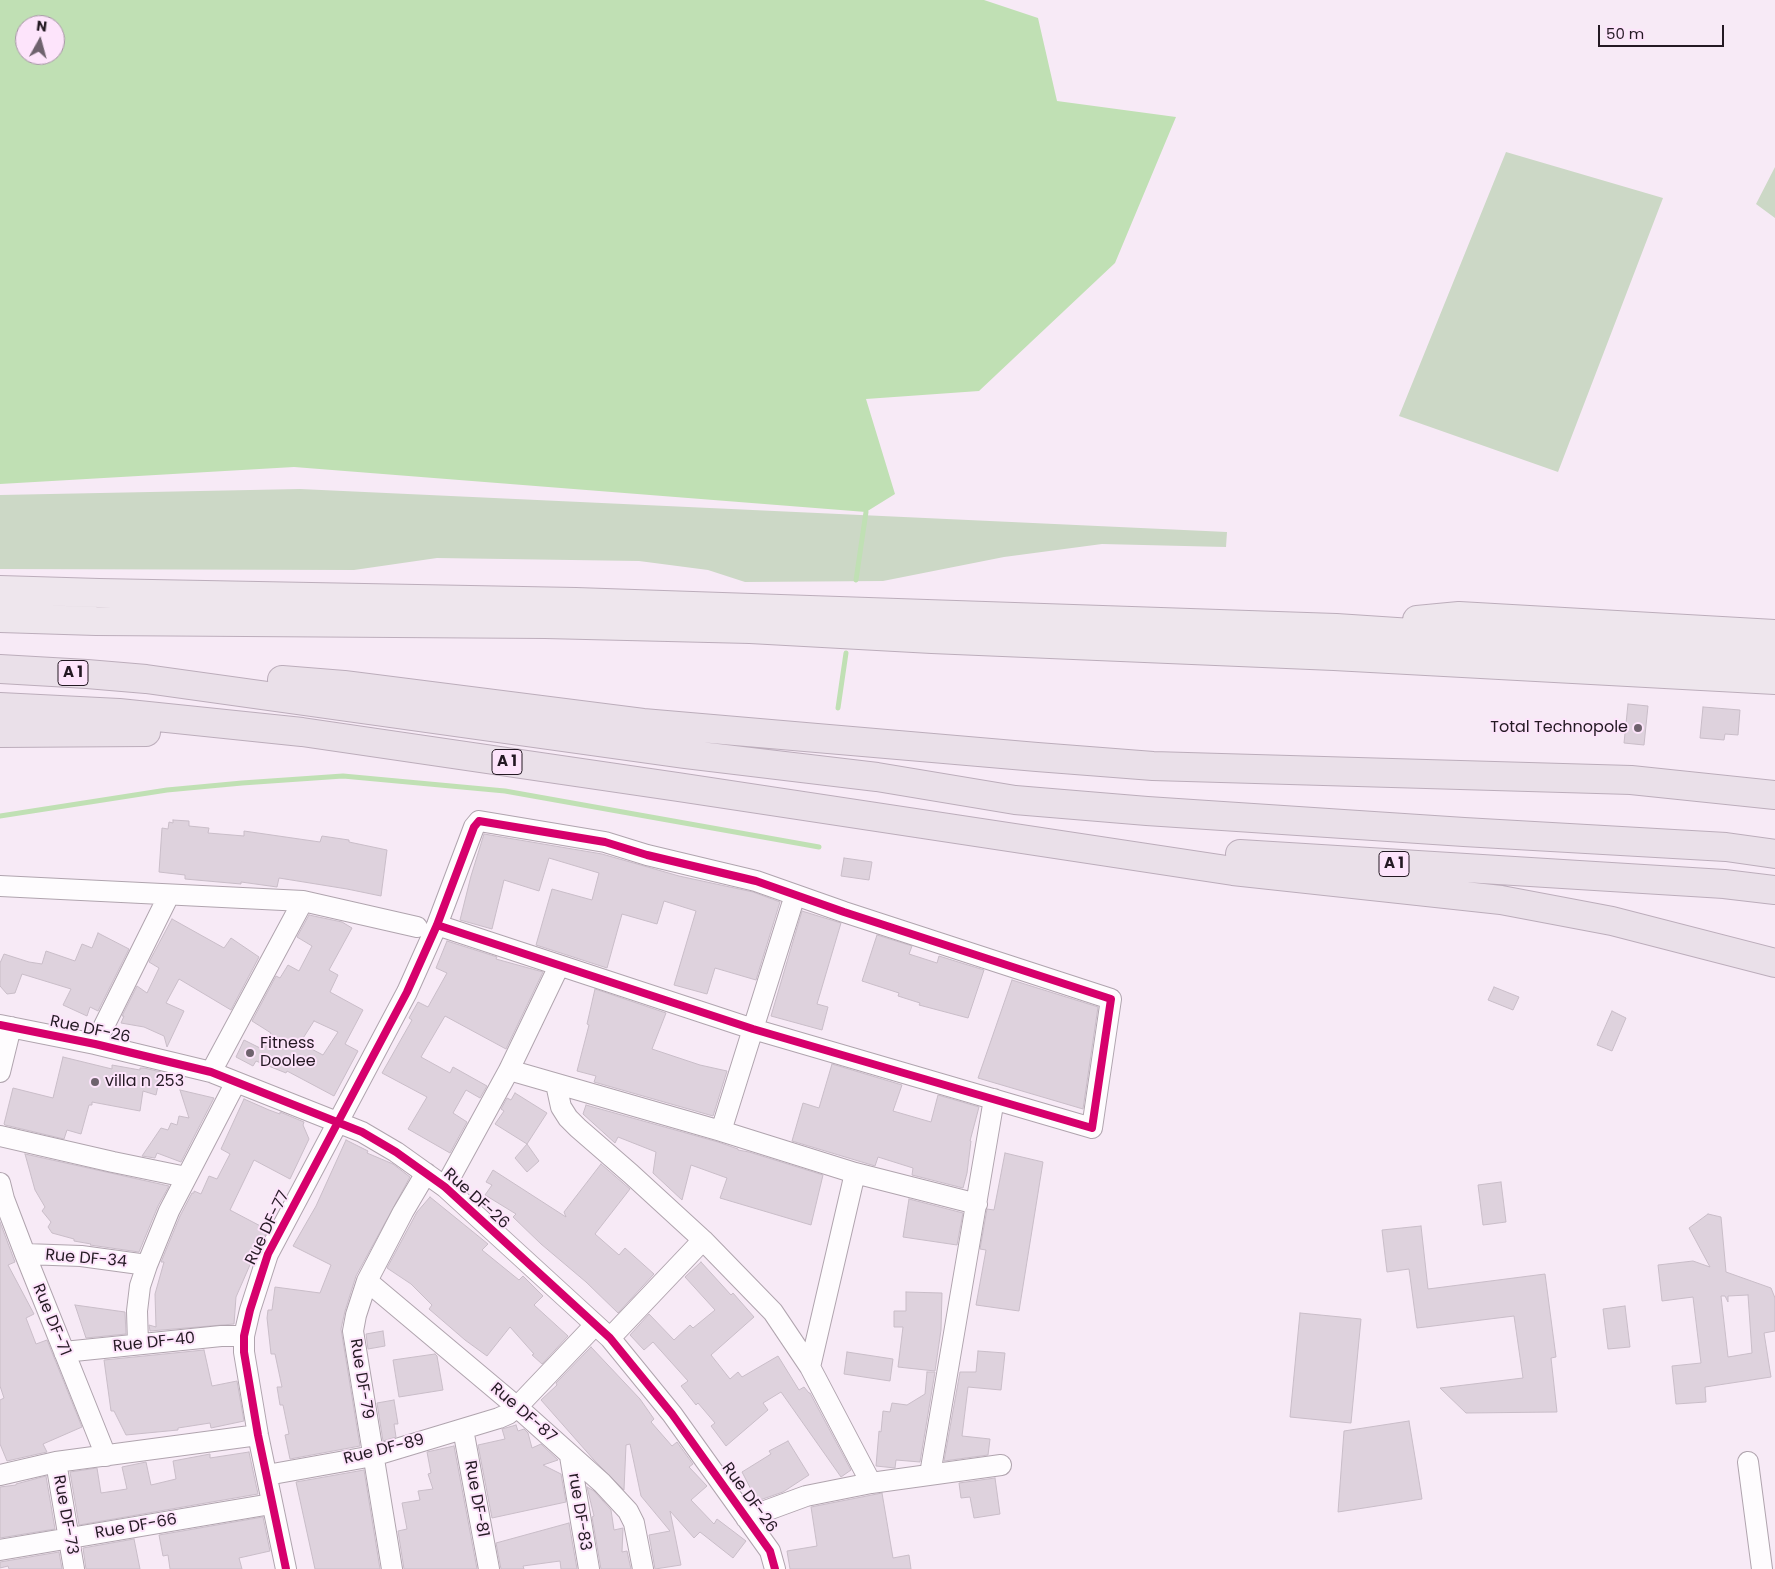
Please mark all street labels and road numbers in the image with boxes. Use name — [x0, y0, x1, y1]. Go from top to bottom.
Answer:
road number: A 1 — [58, 660, 88, 686]
road number: A 1 — [492, 750, 522, 774]
road number: A 1 — [1379, 852, 1409, 876]
street label: Rue DF-26 — [48, 1012, 132, 1048]
street label: Rue DF-26 — [439, 1165, 513, 1233]
street label: Rue DF-77 — [242, 1188, 294, 1268]
street label: Rue DF-34 — [44, 1246, 128, 1272]
street label: Rue DF-71 — [28, 1281, 74, 1359]
street label: Rue DF-40 — [112, 1329, 196, 1357]
street label: Rue DF-79 — [345, 1337, 377, 1421]
street label: Rue DF-87 — [486, 1379, 560, 1447]
street label: Rue DF-89 — [342, 1431, 426, 1469]
street label: Rue DF-81 — [460, 1459, 492, 1539]
street label: Rue DF-26 — [717, 1459, 781, 1537]
street label: rue DF-83 — [563, 1472, 595, 1552]
street label: Rue DF-73 — [49, 1474, 81, 1556]
street label: Rue DF-66 — [94, 1510, 178, 1544]

